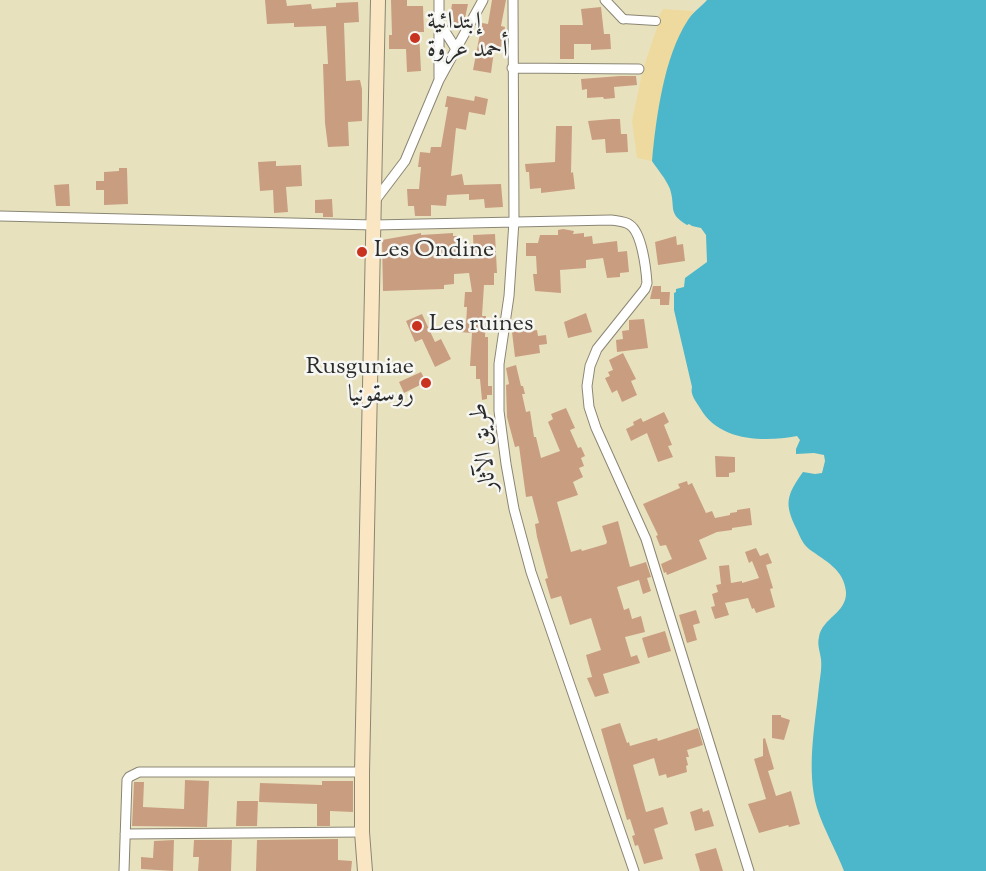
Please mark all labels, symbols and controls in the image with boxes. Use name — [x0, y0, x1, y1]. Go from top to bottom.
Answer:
place label: إبتدائية أحمد عروة — [427, 10, 508, 66]
marker: إبتدائية أحمد عروة — [408, 31, 422, 45]
place label: Les Ondine — [374, 238, 494, 266]
marker: Les Ondine — [355, 245, 369, 259]
place label: Les ruines — [429, 312, 533, 340]
marker: Les ruines — [410, 319, 424, 333]
place label: Rusguniae روسقونيا — [306, 355, 414, 411]
marker: Rusguniae روسقونيا — [419, 376, 433, 390]
street label: طريق الآثار — [466, 401, 506, 493]

